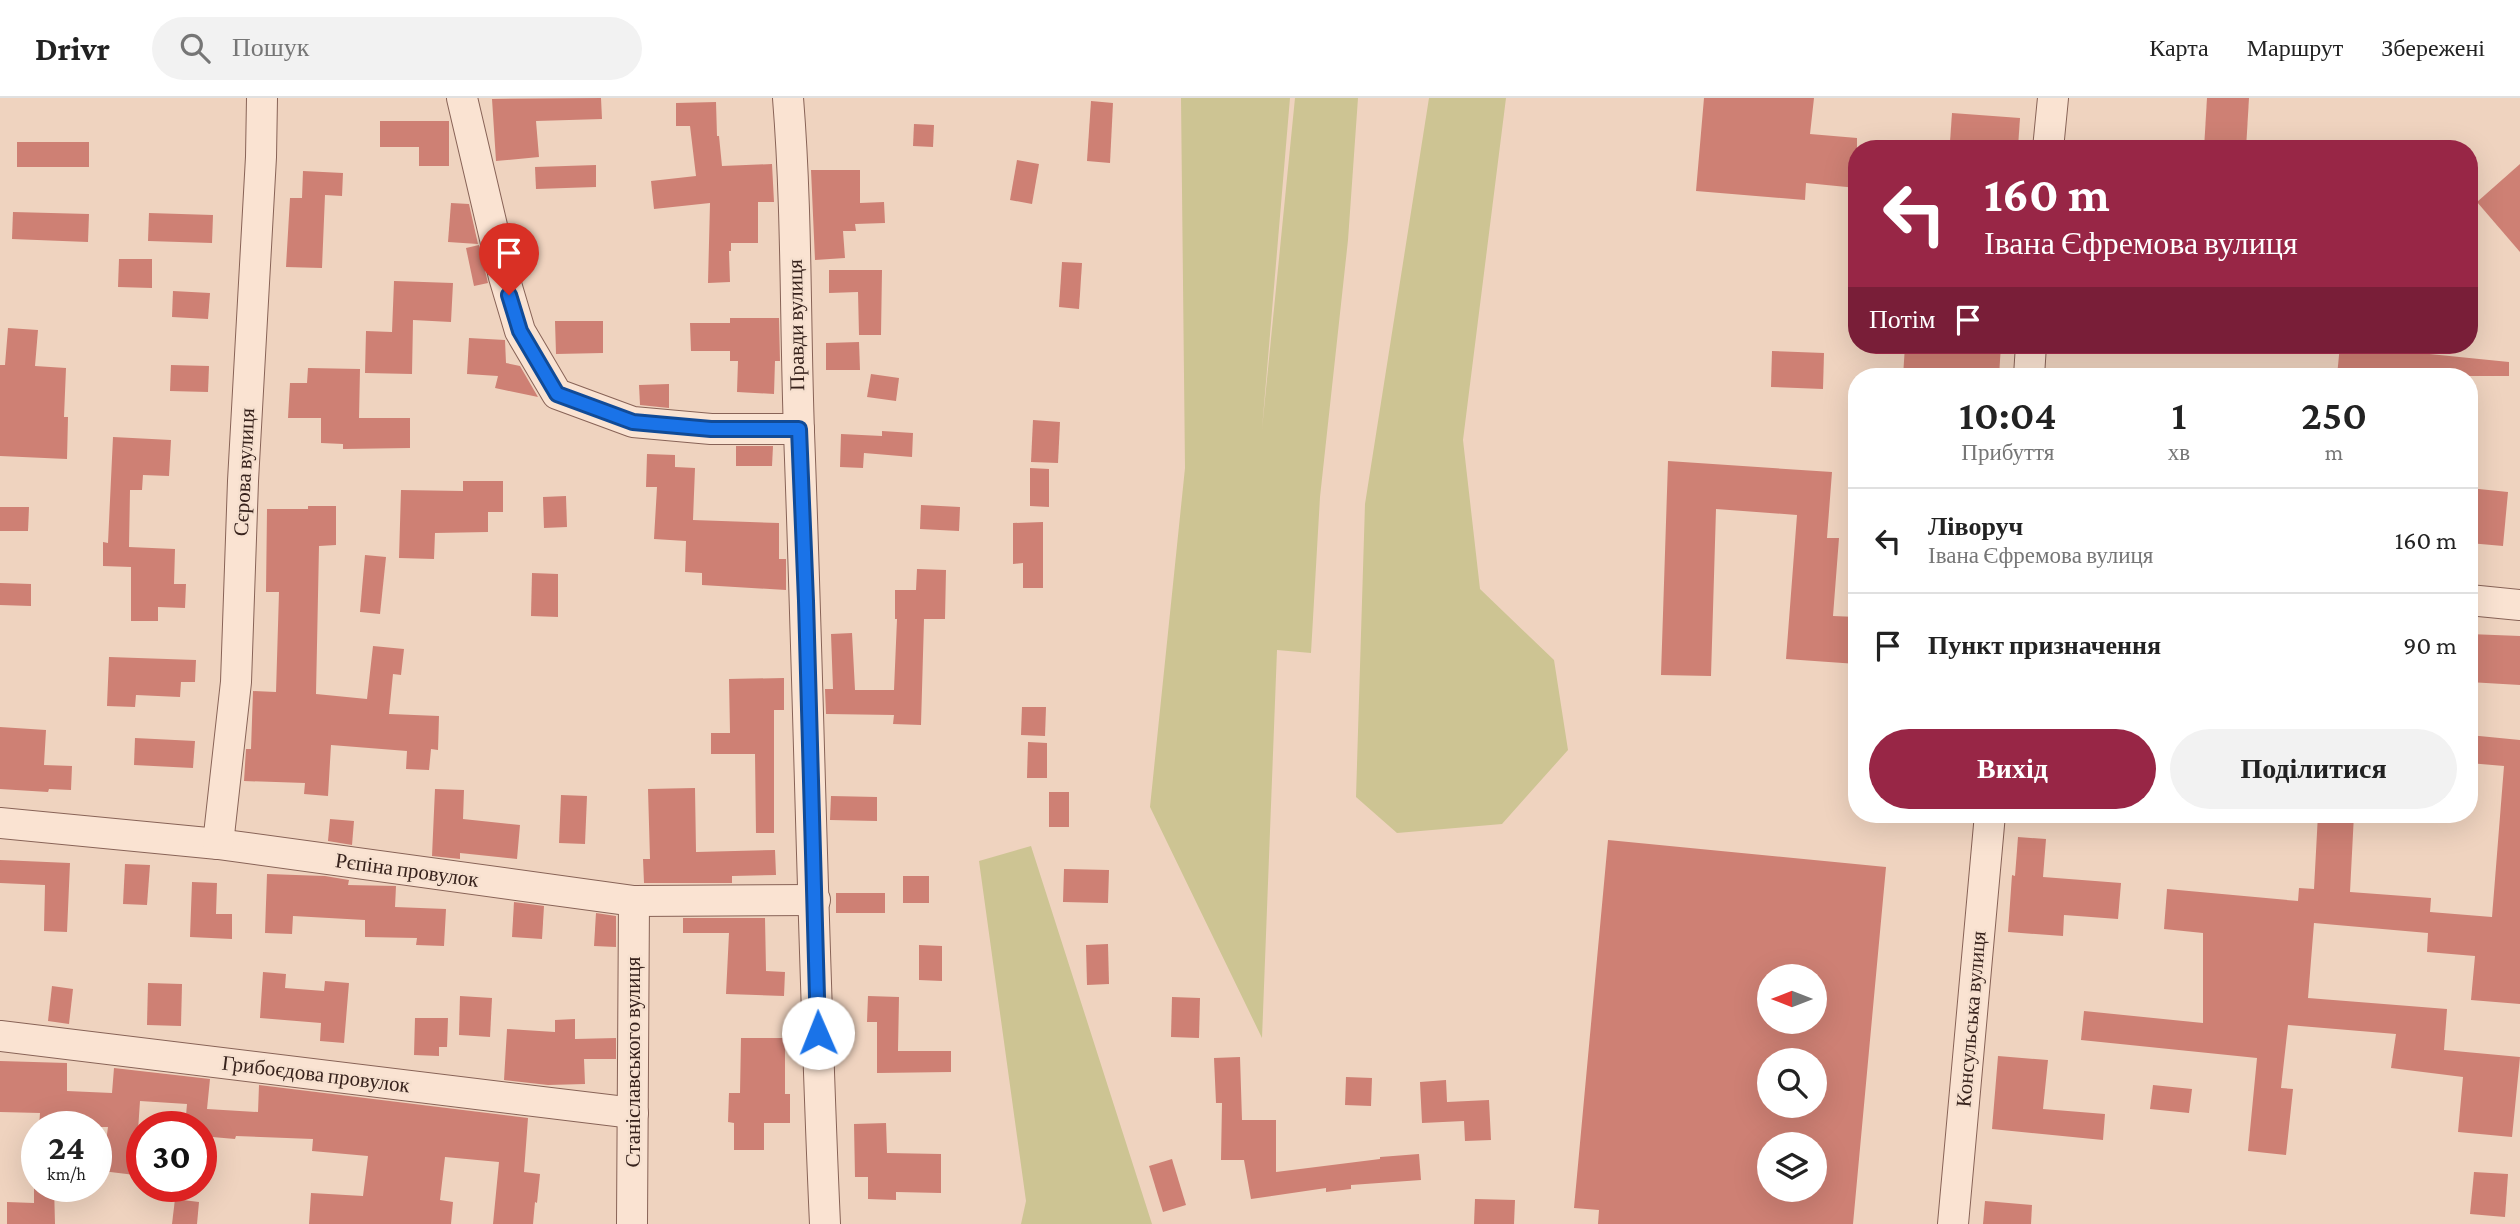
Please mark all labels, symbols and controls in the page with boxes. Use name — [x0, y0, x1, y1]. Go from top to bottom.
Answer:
search box — [152, 17, 642, 80]
icon: search — [176, 29, 214, 67]
text: Drivr — [35, 30, 110, 67]
text: Пошук — [232, 33, 309, 62]
text: Карта — [2149, 34, 2209, 61]
text: Маршрут — [2247, 34, 2343, 61]
text: Збережені — [2381, 34, 2485, 61]
text: 160 m — [1984, 167, 2110, 222]
icon: left — [1869, 168, 1960, 259]
pin — [479, 223, 539, 295]
text: Івана Єфремова вулиця — [1984, 225, 2298, 261]
icon: arrive — [490, 234, 528, 272]
street label: Правди вулиця — [783, 259, 809, 391]
icon: arrive — [1949, 301, 1987, 339]
text: Потім — [1869, 305, 1935, 334]
text: 10:04 — [1959, 391, 2057, 438]
text: 1 — [2171, 391, 2186, 438]
text: 250 — [2301, 391, 2367, 438]
street label: Сєрова вулиця — [229, 407, 259, 537]
text: Прибуття — [1961, 439, 2054, 465]
text: хв — [2168, 439, 2190, 465]
text: m — [2325, 439, 2343, 465]
text: Ліворуч — [1928, 512, 2023, 541]
icon: left — [1869, 522, 1907, 560]
text: 160 m — [2395, 526, 2457, 555]
text: Івана Єфремова вулиця — [1928, 542, 2153, 568]
icon: arrive — [1869, 627, 1907, 665]
text: Пункт призначення — [1928, 631, 2161, 660]
text: 90 m — [2403, 631, 2457, 660]
button: Вихід — [1869, 729, 2156, 809]
button: Поділитися — [2170, 729, 2457, 809]
street label: Рєпіна провулок — [334, 848, 481, 892]
street label: Консульська вулиця — [1951, 930, 1991, 1108]
street label: Станіславського вулиця — [621, 956, 645, 1167]
north arrow — [1757, 964, 1827, 1034]
map controls — [1757, 964, 1827, 1202]
position arrow — [781, 996, 855, 1070]
button: search — [1757, 1048, 1827, 1118]
street label: Грибоєдова провулок — [221, 1051, 412, 1098]
speed limit sign: 30 — [126, 1111, 217, 1202]
text: 24 — [48, 1128, 85, 1167]
button: layers — [1757, 1132, 1827, 1202]
text: km/h — [47, 1164, 86, 1184]

